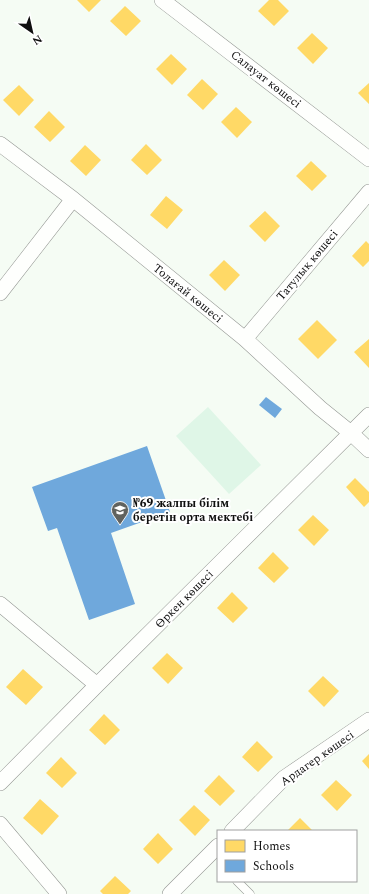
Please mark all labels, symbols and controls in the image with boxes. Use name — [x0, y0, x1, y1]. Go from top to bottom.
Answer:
north arrow — [12, 12, 52, 52]
text: N — [29, 30, 46, 49]
street label: Салауат көшесі — [226, 46, 305, 113]
street label: Татулық көшесі — [272, 225, 343, 305]
street label: Толағай көшесі — [148, 259, 227, 328]
place label: №69 жалпы білім беретін орта мектебі — [133, 494, 253, 527]
school or university icon: №69 жалпы білім беретін орта мектебі — [110, 500, 130, 525]
street label: Өркен көшесі — [151, 565, 218, 633]
street label: Ардагер көшесі — [276, 726, 359, 791]
legend — [217, 830, 357, 882]
text: Homes — [253, 837, 291, 856]
text: Schools — [253, 857, 294, 876]

